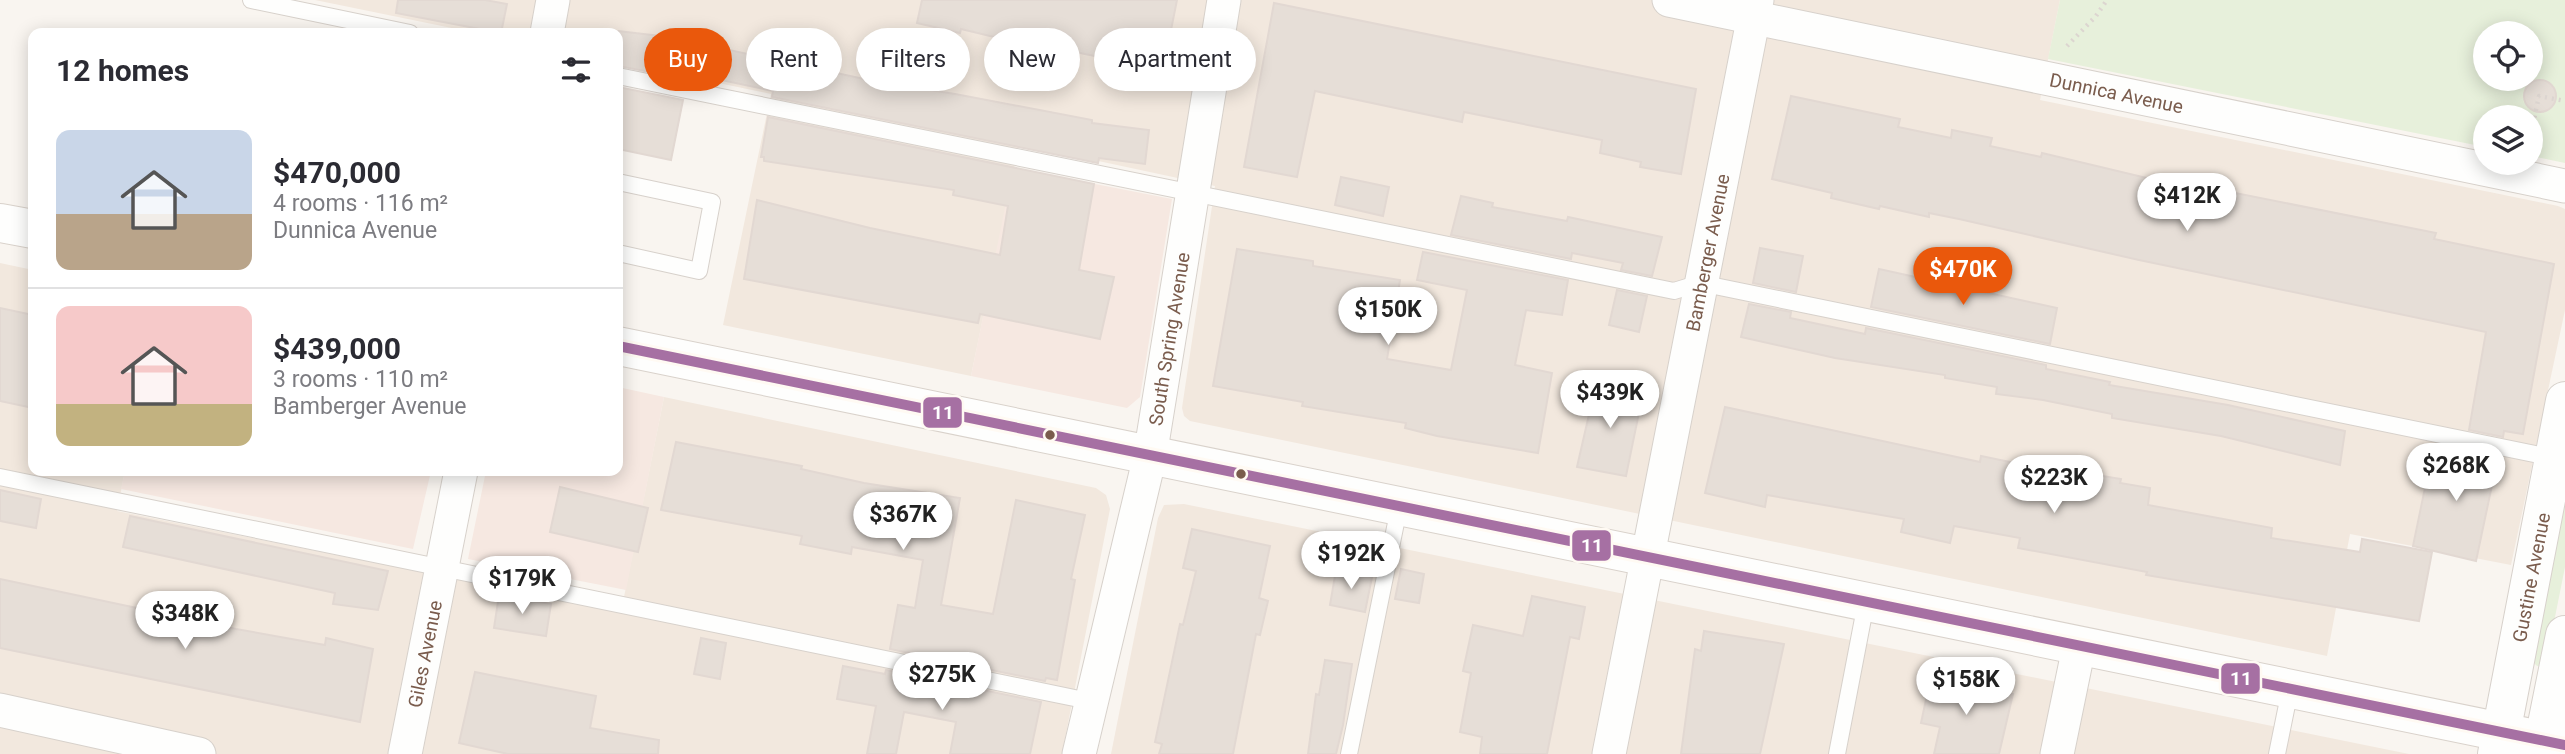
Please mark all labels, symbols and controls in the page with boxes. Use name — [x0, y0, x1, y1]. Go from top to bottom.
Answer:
map controls — [2473, 21, 2543, 175]
button: locate — [2473, 21, 2543, 91]
chip: Buy — [644, 28, 732, 91]
chip: Rent — [746, 28, 842, 91]
chip: Filters — [856, 28, 970, 91]
chip: New — [984, 28, 1080, 91]
chip: Apartment — [1094, 28, 1256, 91]
icon: filters — [557, 51, 595, 89]
text: 12 homes — [56, 53, 189, 88]
street label: Dunnica Avenue — [2048, 68, 2185, 118]
button: layers — [2473, 105, 2543, 175]
text: $470,000 — [273, 155, 401, 190]
icon: home — [112, 158, 196, 242]
street label: Bamberger Avenue — [1681, 172, 1734, 333]
pin: $412K — [2138, 174, 2236, 233]
text: $412K — [2153, 182, 2221, 209]
text: 4 rooms · 116 m² — [273, 190, 448, 217]
text: Dunnica Avenue — [273, 217, 437, 244]
pin: $470K — [1914, 247, 2012, 307]
street label: South Spring Avenue — [1144, 251, 1194, 427]
text: $470K — [1929, 256, 1997, 283]
pin: $150K — [1339, 288, 1437, 347]
text: $150K — [1354, 296, 1422, 323]
text: $439,000 — [273, 331, 401, 366]
icon: home — [112, 334, 196, 418]
text: 3 rooms · 110 m² — [273, 366, 448, 393]
pin: $439K — [1561, 370, 1659, 430]
text: $439K — [1576, 379, 1644, 406]
text: Bamberger Avenue — [273, 393, 467, 420]
line badge: 11 — [922, 396, 963, 429]
text: 11 — [932, 401, 954, 424]
unlabelled marker — [1043, 428, 1057, 442]
pin: $268K — [2407, 444, 2505, 503]
text: $268K — [2422, 452, 2490, 479]
pin: $223K — [2005, 456, 2103, 515]
text: $223K — [2020, 464, 2088, 491]
unlabelled marker — [1234, 467, 1248, 481]
pin: $367K — [854, 492, 952, 552]
text: $367K — [869, 501, 937, 528]
street label: Gustine Avenue — [2507, 510, 2555, 644]
line badge: 11 — [1571, 529, 1612, 562]
pin: $192K — [1302, 532, 1400, 591]
text: 11 — [1581, 534, 1603, 557]
text: $192K — [1317, 540, 1385, 567]
pin: $179K — [473, 556, 571, 616]
text: $179K — [488, 565, 556, 592]
pin: $348K — [136, 592, 234, 651]
street label: Giles Avenue — [403, 598, 447, 710]
text: $348K — [151, 600, 219, 627]
pin: $275K — [893, 652, 991, 712]
pin: $158K — [1917, 658, 2015, 717]
text: $275K — [908, 661, 976, 688]
line badge: 11 — [2220, 662, 2261, 695]
text: $158K — [1932, 666, 2000, 693]
text: 11 — [2230, 667, 2252, 690]

